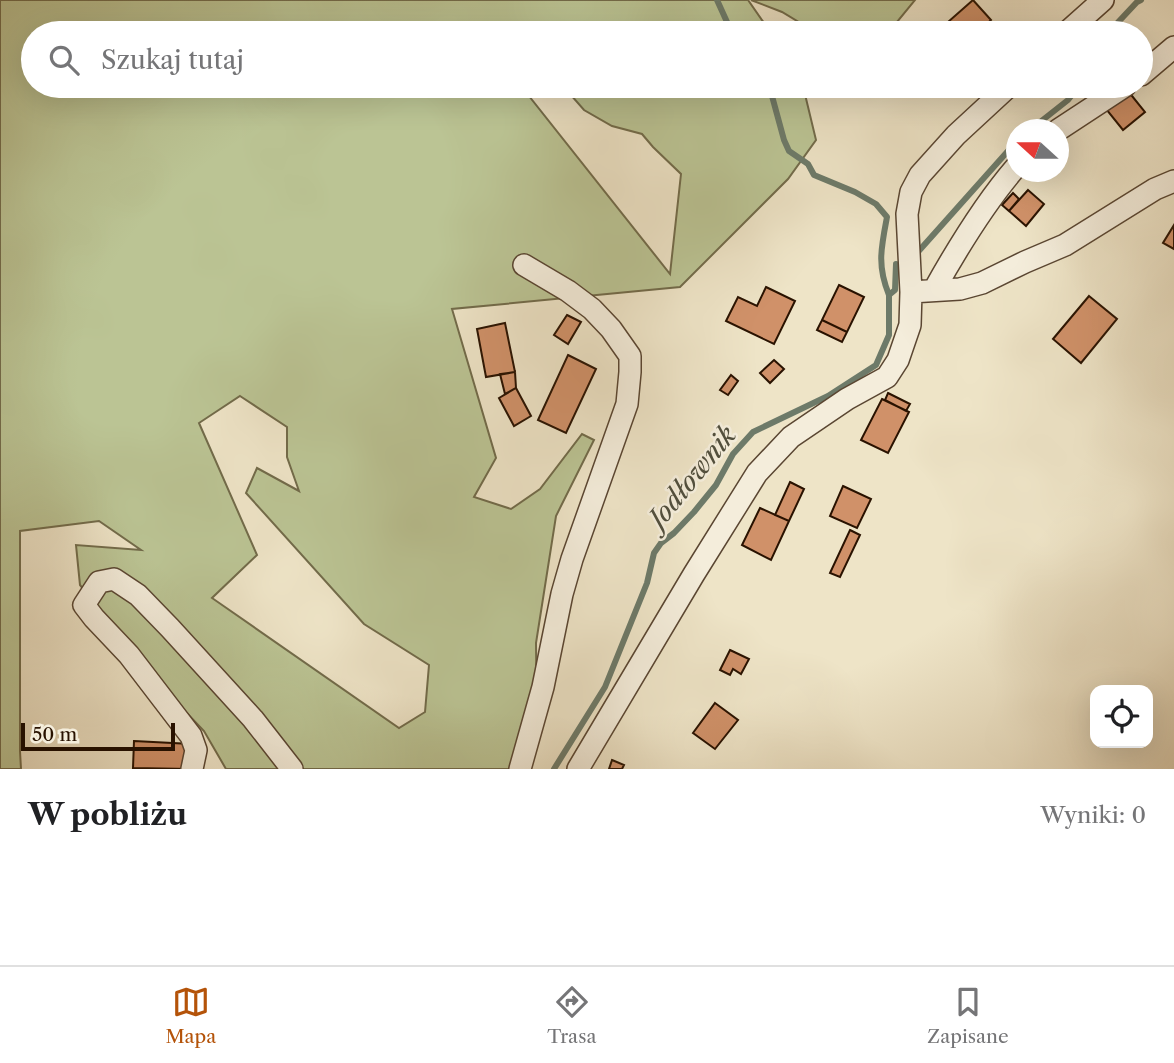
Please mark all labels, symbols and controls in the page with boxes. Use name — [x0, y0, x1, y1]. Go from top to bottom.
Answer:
search box — [21, 21, 1153, 98]
icon: search — [45, 41, 83, 79]
text: Szukaj tutaj — [101, 44, 244, 76]
north arrow — [1006, 119, 1069, 182]
water label: Jodłownik — [637, 419, 743, 540]
map controls — [1090, 685, 1153, 748]
button: locate — [1090, 685, 1153, 748]
scale bar — [21, 720, 175, 752]
text: 50 m — [32, 723, 77, 746]
text: W pobliżu — [28, 796, 187, 833]
text: Wyniki: 0 — [1040, 801, 1146, 829]
tab: Mapa — [165, 983, 216, 1048]
tab: Trasa — [547, 983, 596, 1048]
tab: Zapisane — [927, 983, 1009, 1048]

